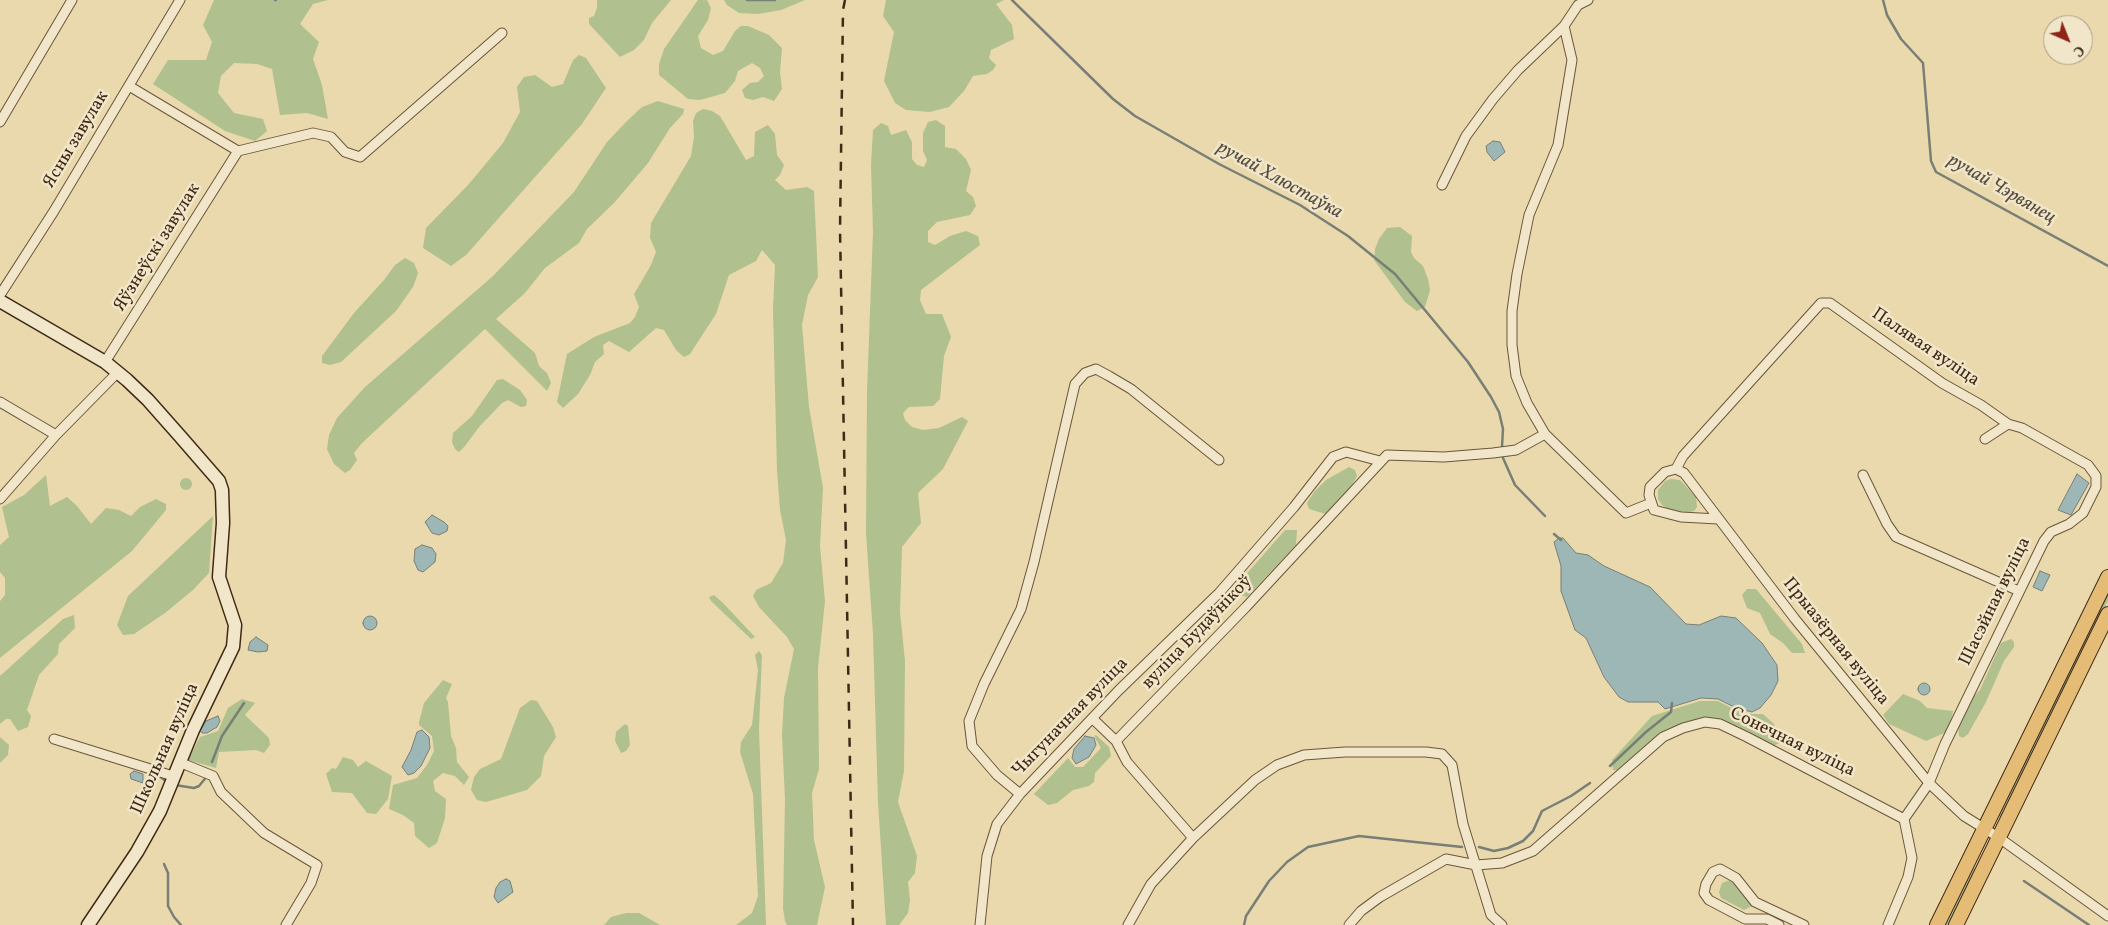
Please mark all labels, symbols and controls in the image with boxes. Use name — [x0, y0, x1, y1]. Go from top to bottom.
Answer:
north arrow — [2043, 15, 2093, 65]
text: С — [2068, 40, 2088, 60]
street label: Ясны завулак — [40, 87, 114, 193]
water label: ручай Хлюстаўка — [1212, 137, 1346, 225]
water label: ручай Чэрвянец — [1943, 150, 2059, 230]
street label: Яўзнеўскі завулак — [110, 180, 206, 316]
street label: Палявая вуліца — [1867, 304, 1983, 392]
street label: Шасэйная вуліца — [1956, 534, 2036, 670]
street label: вуліца Будаўнікоў — [1138, 572, 1258, 694]
street label: Прыазёрная вуліца — [1777, 574, 1893, 710]
street label: Чыгуначная вуліца — [1008, 654, 1134, 782]
street label: Школьная вуліца — [127, 680, 205, 818]
street label: Сонечная вуліца — [1726, 703, 1858, 783]

